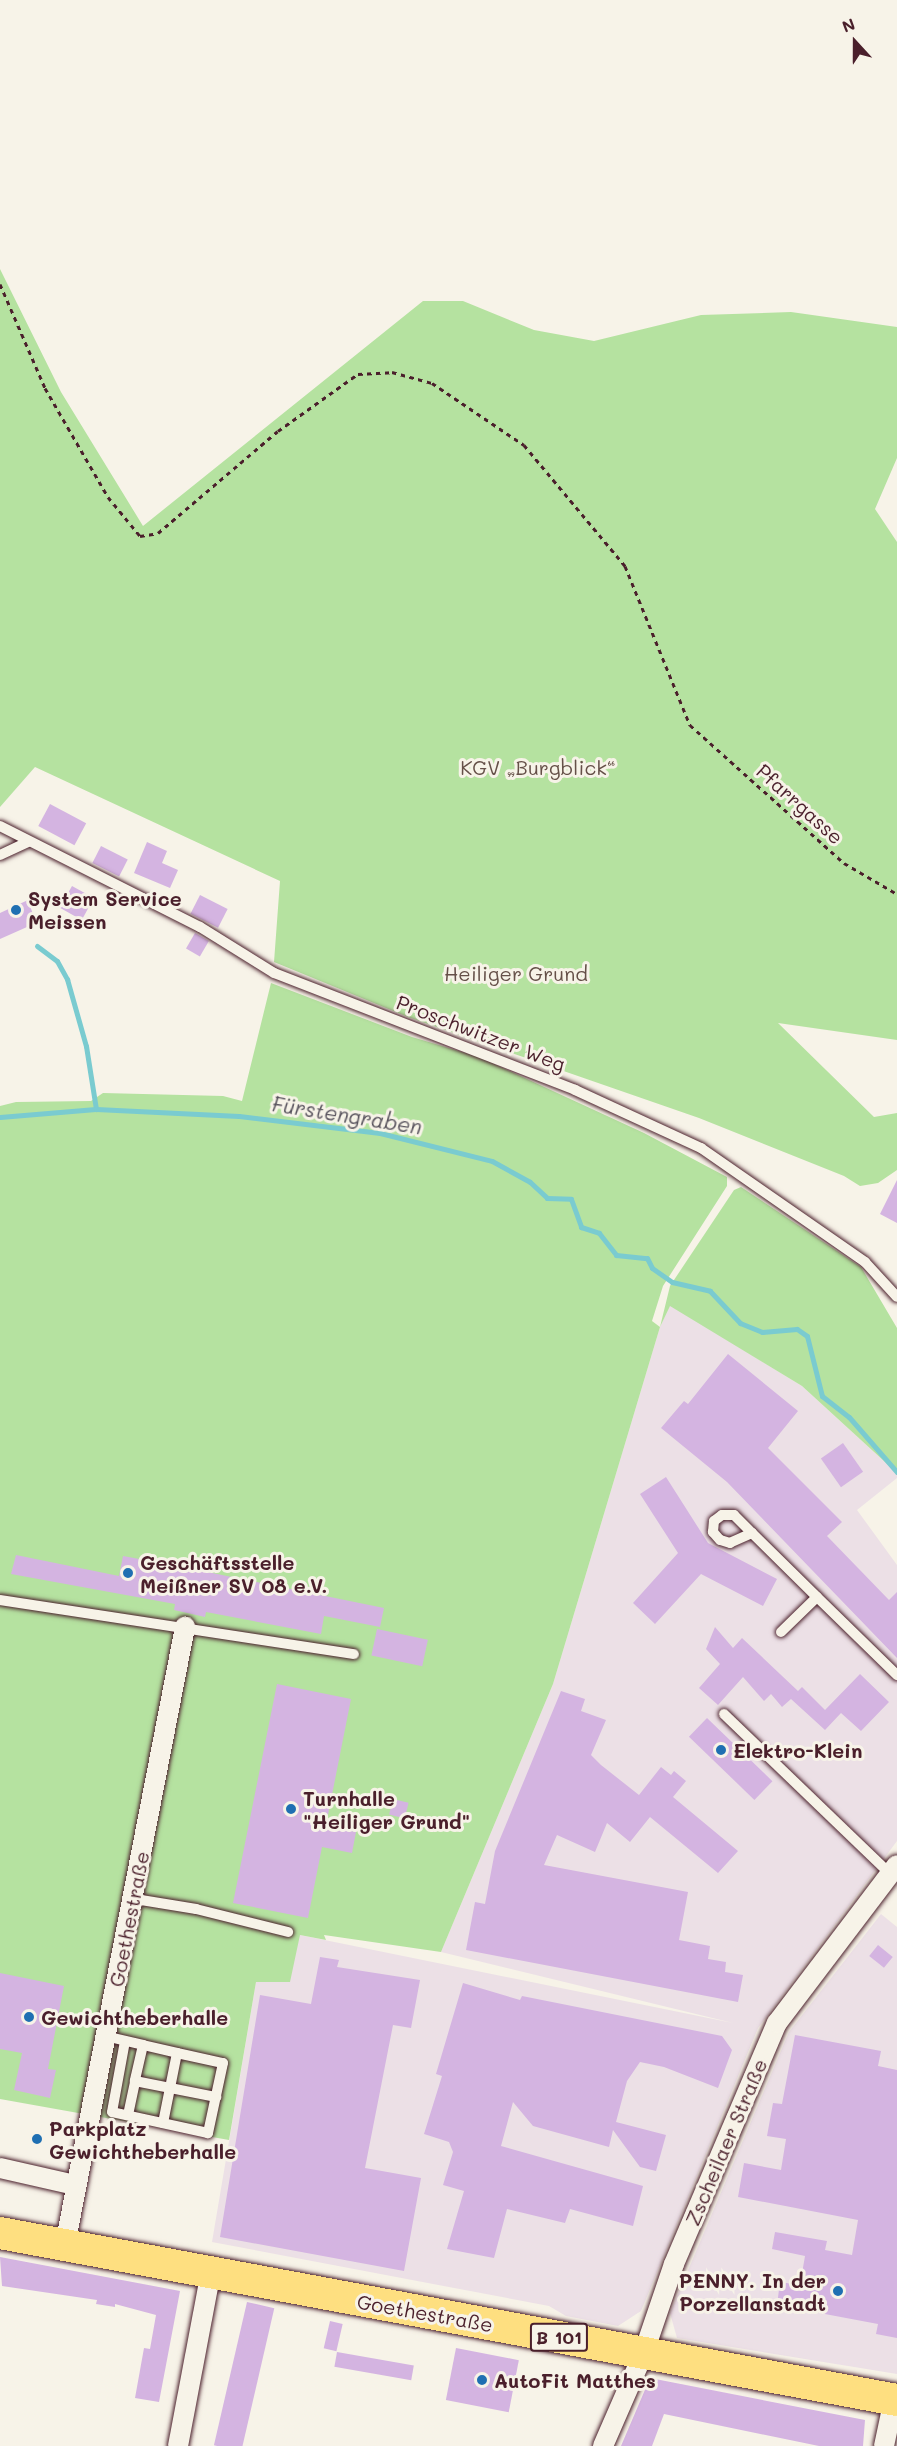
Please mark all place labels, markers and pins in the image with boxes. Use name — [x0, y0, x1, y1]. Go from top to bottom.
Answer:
place label: System Service Meissen — [28, 886, 182, 933]
marker: System Service Meissen — [9, 903, 23, 917]
place label: Geschäftsstelle Meißner SV 08 e.V. — [140, 1550, 327, 1597]
marker: Geschäftsstelle Meißner SV 08 e.V. — [121, 1566, 135, 1580]
place label: Elektro-Klein — [733, 1738, 862, 1762]
marker: Elektro-Klein — [714, 1743, 728, 1757]
place label: Turnhalle "Heiliger Grund" — [303, 1786, 470, 1833]
marker: Turnhalle "Heiliger Grund" — [284, 1802, 298, 1816]
place label: Gewichtheberhalle — [41, 2005, 228, 2029]
marker: Gewichtheberhalle — [22, 2010, 36, 2024]
place label: Parkplatz Gewichtheberhalle — [49, 2116, 236, 2163]
marker: Parkplatz Gewichtheberhalle — [30, 2132, 44, 2146]
place label: PENNY. In der Porzellanstadt — [679, 2268, 826, 2315]
marker: PENNY. In der Porzellanstadt — [831, 2284, 845, 2298]
place label: AutoFit Matthes — [494, 2368, 656, 2392]
marker: AutoFit Matthes — [475, 2373, 489, 2387]

